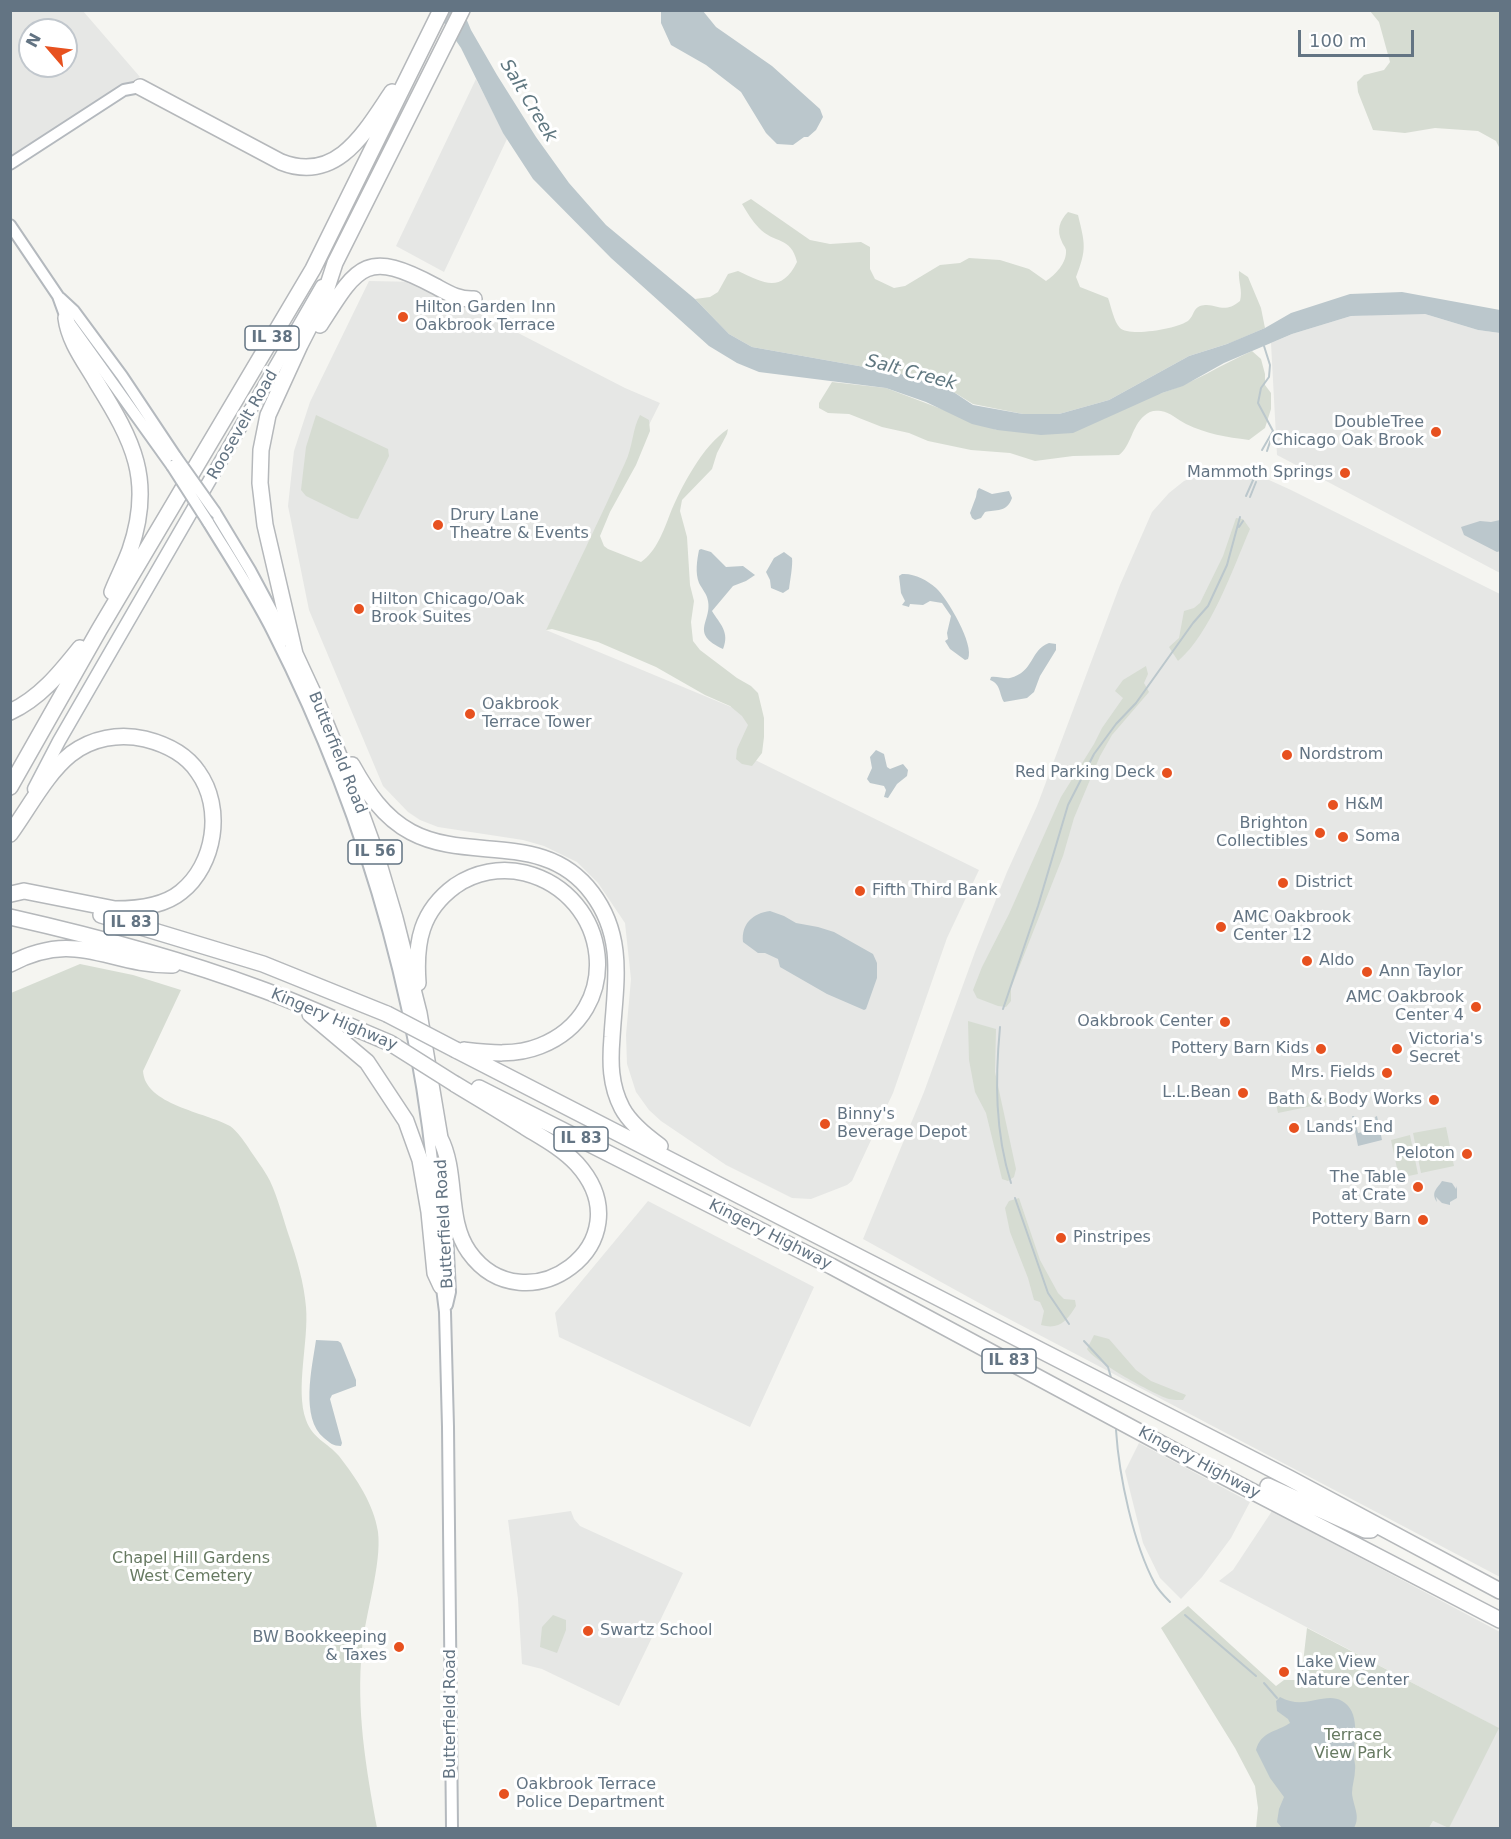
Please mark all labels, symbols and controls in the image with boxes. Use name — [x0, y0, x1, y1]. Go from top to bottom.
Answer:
north arrow — [18, 18, 78, 78]
scale bar — [1301, 18, 1416, 56]
text: N — [22, 30, 45, 51]
text: 100 m — [1309, 30, 1367, 51]
water label: Salt Creek — [495, 56, 561, 146]
place label: Hilton Garden Inn Oakbrook Terrace — [415, 298, 556, 336]
marker: Hilton Garden Inn Oakbrook Terrace — [396, 310, 410, 324]
road number: IL 38 — [245, 326, 299, 350]
water label: Salt Creek — [863, 351, 959, 395]
street label: Roosevelt Road — [204, 367, 282, 483]
place label: DoubleTree Chicago Oak Brook — [1272, 413, 1424, 451]
marker: DoubleTree Chicago Oak Brook — [1429, 425, 1443, 439]
place label: Mammoth Springs — [1187, 463, 1333, 483]
marker: Mammoth Springs — [1338, 466, 1352, 480]
place label: Drury Lane Theatre & Events — [450, 506, 589, 544]
marker: Drury Lane Theatre & Events — [431, 518, 445, 532]
place label: Hilton Chicago/Oak Brook Suites — [371, 590, 525, 628]
marker: Hilton Chicago/Oak Brook Suites — [352, 602, 366, 616]
street label: Butterfield Road — [304, 689, 370, 817]
place label: Oakbrook Terrace Tower — [482, 695, 592, 733]
marker: Oakbrook Terrace Tower — [463, 707, 477, 721]
place label: Nordstrom — [1299, 745, 1383, 765]
marker: Nordstrom — [1280, 748, 1294, 762]
place label: Red Parking Deck — [1015, 763, 1155, 783]
marker: Red Parking Deck — [1160, 766, 1174, 780]
place label: H&M — [1345, 795, 1383, 815]
marker: H&M — [1326, 798, 1340, 812]
place label: Brighton Collectibles — [1216, 814, 1308, 852]
marker: Brighton Collectibles — [1313, 826, 1327, 840]
place label: Soma — [1355, 827, 1400, 847]
marker: Soma — [1336, 830, 1350, 844]
road number: IL 56 — [348, 840, 402, 864]
place label: District — [1295, 873, 1352, 893]
marker: District — [1276, 876, 1290, 890]
place label: Fifth Third Bank — [872, 881, 997, 901]
marker: Fifth Third Bank — [853, 884, 867, 898]
place label: AMC Oakbrook Center 12 — [1233, 908, 1351, 946]
road number: IL 83 — [104, 911, 158, 935]
marker: AMC Oakbrook Center 12 — [1214, 920, 1228, 934]
place label: Aldo — [1319, 951, 1354, 971]
marker: Aldo — [1300, 954, 1314, 968]
place label: Ann Taylor — [1379, 962, 1463, 982]
marker: Ann Taylor — [1360, 965, 1374, 979]
street label: Kingery Highway — [268, 985, 400, 1055]
place label: AMC Oakbrook Center 4 — [1346, 988, 1464, 1026]
marker: AMC Oakbrook Center 4 — [1469, 1000, 1483, 1014]
place label: Oakbrook Center — [1077, 1012, 1213, 1032]
marker: Oakbrook Center — [1218, 1015, 1232, 1029]
place label: Victoria's Secret — [1409, 1030, 1482, 1068]
place label: Pottery Barn Kids — [1171, 1039, 1309, 1059]
marker: Pottery Barn Kids — [1314, 1042, 1328, 1056]
marker: Victoria's Secret — [1390, 1042, 1404, 1056]
place label: Mrs. Fields — [1291, 1063, 1375, 1083]
marker: Mrs. Fields — [1380, 1066, 1394, 1080]
place label: L.L.Bean — [1162, 1083, 1231, 1103]
marker: L.L.Bean — [1236, 1086, 1250, 1100]
place label: Bath & Body Works — [1268, 1090, 1422, 1110]
marker: Bath & Body Works — [1427, 1093, 1441, 1107]
place label: Binny's Beverage Depot — [837, 1105, 967, 1143]
marker: Binny's Beverage Depot — [818, 1117, 832, 1131]
place label: Lands' End — [1306, 1118, 1393, 1138]
marker: Lands' End — [1287, 1121, 1301, 1135]
road number: IL 83 — [554, 1127, 608, 1151]
place label: Peloton — [1396, 1144, 1455, 1164]
marker: Peloton — [1460, 1147, 1474, 1161]
street label: Butterfield Road — [432, 1159, 458, 1289]
place label: The Table at Crate — [1330, 1168, 1406, 1206]
marker: The Table at Crate — [1411, 1180, 1425, 1194]
street label: Kingery Highway — [705, 1196, 835, 1274]
place label: Pottery Barn — [1311, 1210, 1411, 1230]
marker: Pottery Barn — [1416, 1213, 1430, 1227]
place label: Pinstripes — [1073, 1228, 1151, 1248]
marker: Pinstripes — [1054, 1231, 1068, 1245]
road number: IL 83 — [982, 1349, 1036, 1373]
street label: Kingery Highway — [1135, 1423, 1263, 1503]
park label: Chapel Hill Gardens West Cemetery — [112, 1549, 270, 1587]
place label: Swartz School — [600, 1621, 712, 1641]
marker: Swartz School — [581, 1624, 595, 1638]
place label: BW Bookkeeping & Taxes — [253, 1628, 387, 1666]
marker: BW Bookkeeping & Taxes — [392, 1640, 406, 1654]
street label: Butterfield Road — [441, 1649, 461, 1779]
place label: Lake View Nature Center — [1296, 1653, 1409, 1691]
marker: Lake View Nature Center — [1277, 1665, 1291, 1679]
park label: Terrace View Park — [1314, 1726, 1392, 1764]
place label: Oakbrook Terrace Police Department — [516, 1775, 664, 1813]
marker: Oakbrook Terrace Police Department — [497, 1787, 511, 1801]

